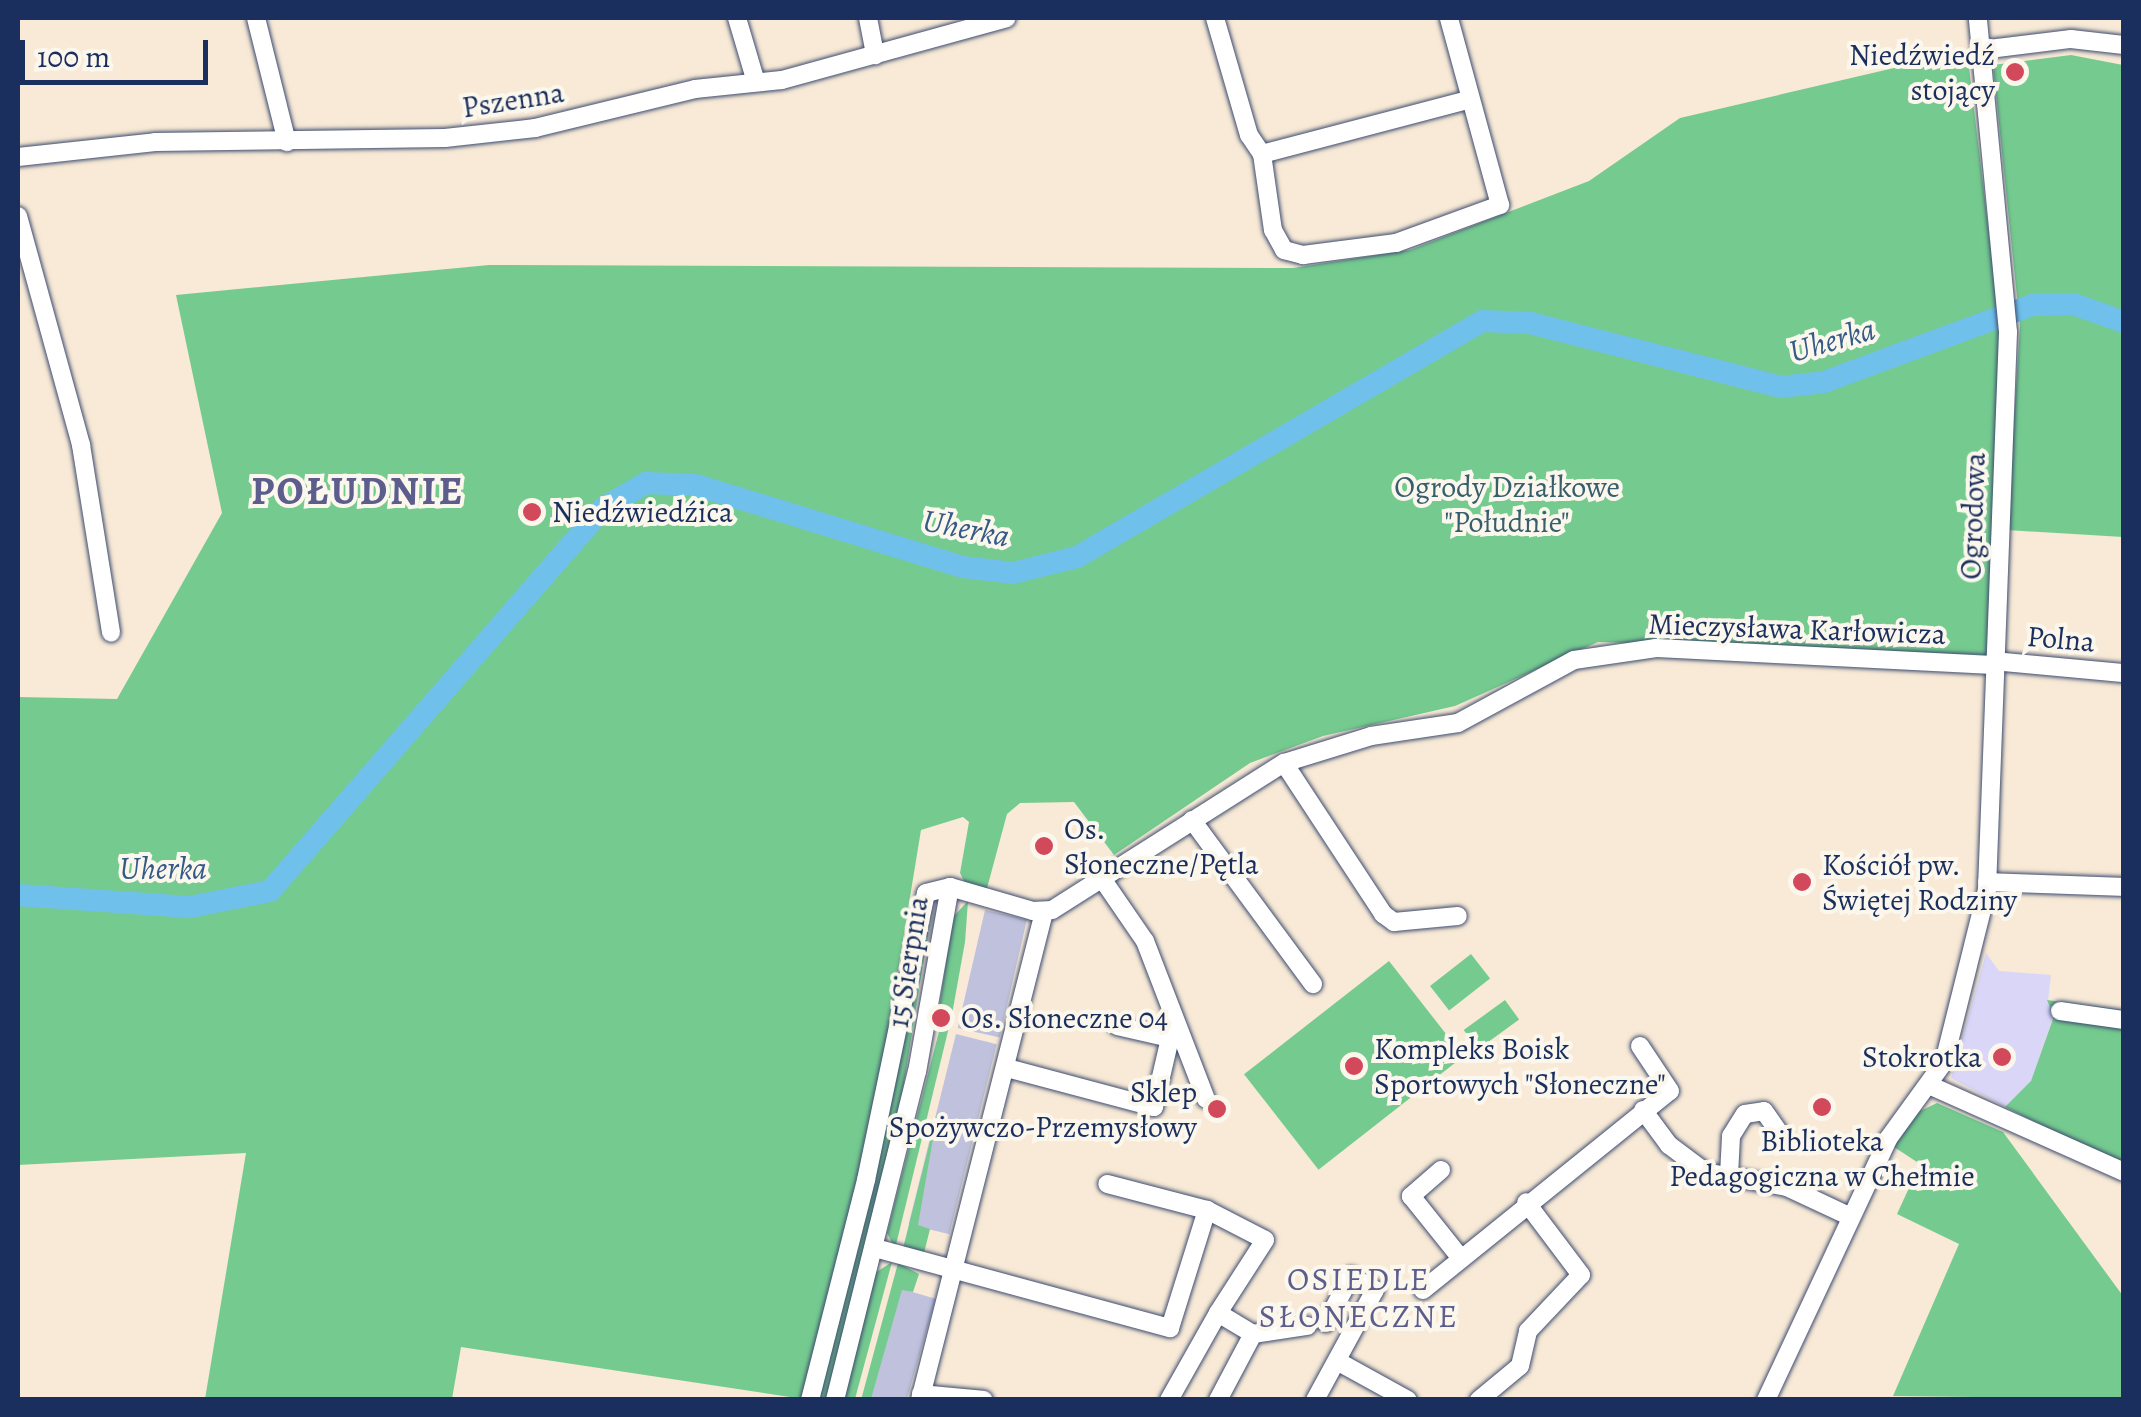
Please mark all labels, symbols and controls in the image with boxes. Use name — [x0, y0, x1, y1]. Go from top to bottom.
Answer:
scale bar — [25, 20, 212, 82]
text: 100 m — [37, 37, 110, 77]
place label: Niedźwiedź stojący — [1849, 37, 1995, 108]
marker: Niedźwiedź stojący — [2004, 61, 2026, 83]
street label: Pszenna — [459, 74, 567, 126]
water label: Uherka — [1785, 309, 1879, 371]
street label: Ogrodowa — [1953, 452, 1993, 580]
district label: POŁUDNIE — [251, 467, 465, 515]
park label: Ogrody Działkowe "Południe" — [1394, 469, 1620, 540]
place label: Niedźwiedźica — [552, 494, 733, 530]
marker: Niedźwiedźica — [521, 501, 543, 523]
water label: Uherka — [919, 501, 1013, 555]
street label: Mieczysława Karłowicza — [1648, 606, 1946, 652]
street label: Polna — [2026, 618, 2096, 660]
place label: Os. Słoneczne/Pętla — [1064, 811, 1259, 882]
marker: Os. Słoneczne/Pętla — [1033, 835, 1055, 857]
place label: Kościół pw. Świętej Rodziny — [1822, 847, 2017, 918]
water label: Uherka — [119, 849, 207, 887]
marker: Kościół pw. Świętej Rodziny — [1791, 871, 1813, 893]
street label: 15 Sierpnia — [880, 894, 936, 1030]
place label: Os. Słoneczne 04 — [961, 1000, 1169, 1036]
marker: Os. Słoneczne 04 — [930, 1007, 952, 1029]
place label: Kompleks Boisk Sportowych "Słoneczne" — [1374, 1031, 1667, 1102]
place label: Stokrotka — [1862, 1039, 1982, 1075]
marker: Stokrotka — [1991, 1046, 2013, 1068]
marker: Kompleks Boisk Sportowych "Słoneczne" — [1343, 1055, 1365, 1077]
place label: Sklep Spożywczo-Przemysłowy — [889, 1074, 1197, 1144]
marker: Biblioteka Pedagogiczna w Chełmie — [1811, 1096, 1833, 1118]
marker: Sklep Spożywczo-Przemysłowy — [1206, 1098, 1228, 1120]
place label: Biblioteka Pedagogiczna w Chełmie — [1669, 1123, 1975, 1194]
district label: OSIEDLE SŁONECZNE — [1259, 1261, 1459, 1336]

